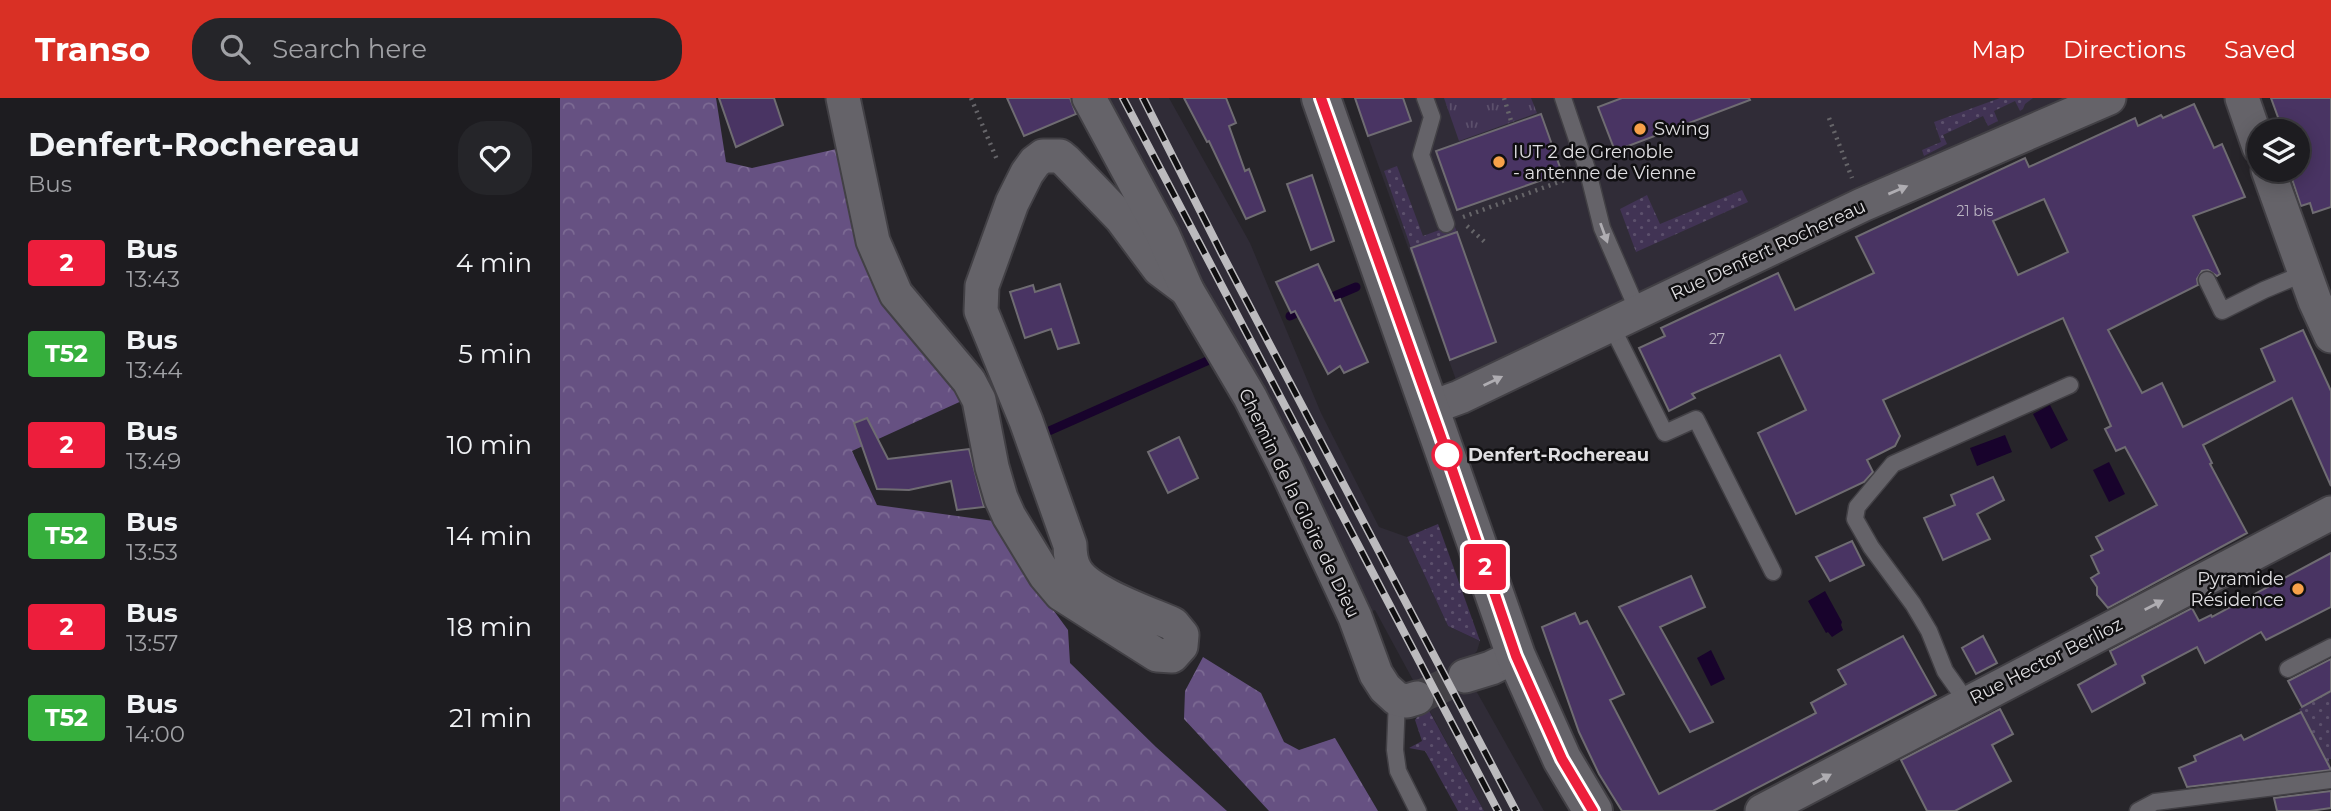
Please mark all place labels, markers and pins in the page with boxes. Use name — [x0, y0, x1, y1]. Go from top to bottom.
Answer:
place label: Swing — [1654, 118, 1710, 140]
marker: Swing — [1632, 121, 1648, 137]
place label: IUT 2 de Grenoble - antenne de Vienne — [1513, 141, 1696, 184]
marker: IUT 2 de Grenoble - antenne de Vienne — [1491, 154, 1507, 170]
marker: Denfert-Rochereau — [1432, 440, 1462, 470]
place label: Denfert-Rochereau — [1468, 444, 1649, 466]
place label: Pyramide Résidence — [2190, 568, 2284, 611]
marker: Pyramide Résidence — [2290, 581, 2306, 597]

